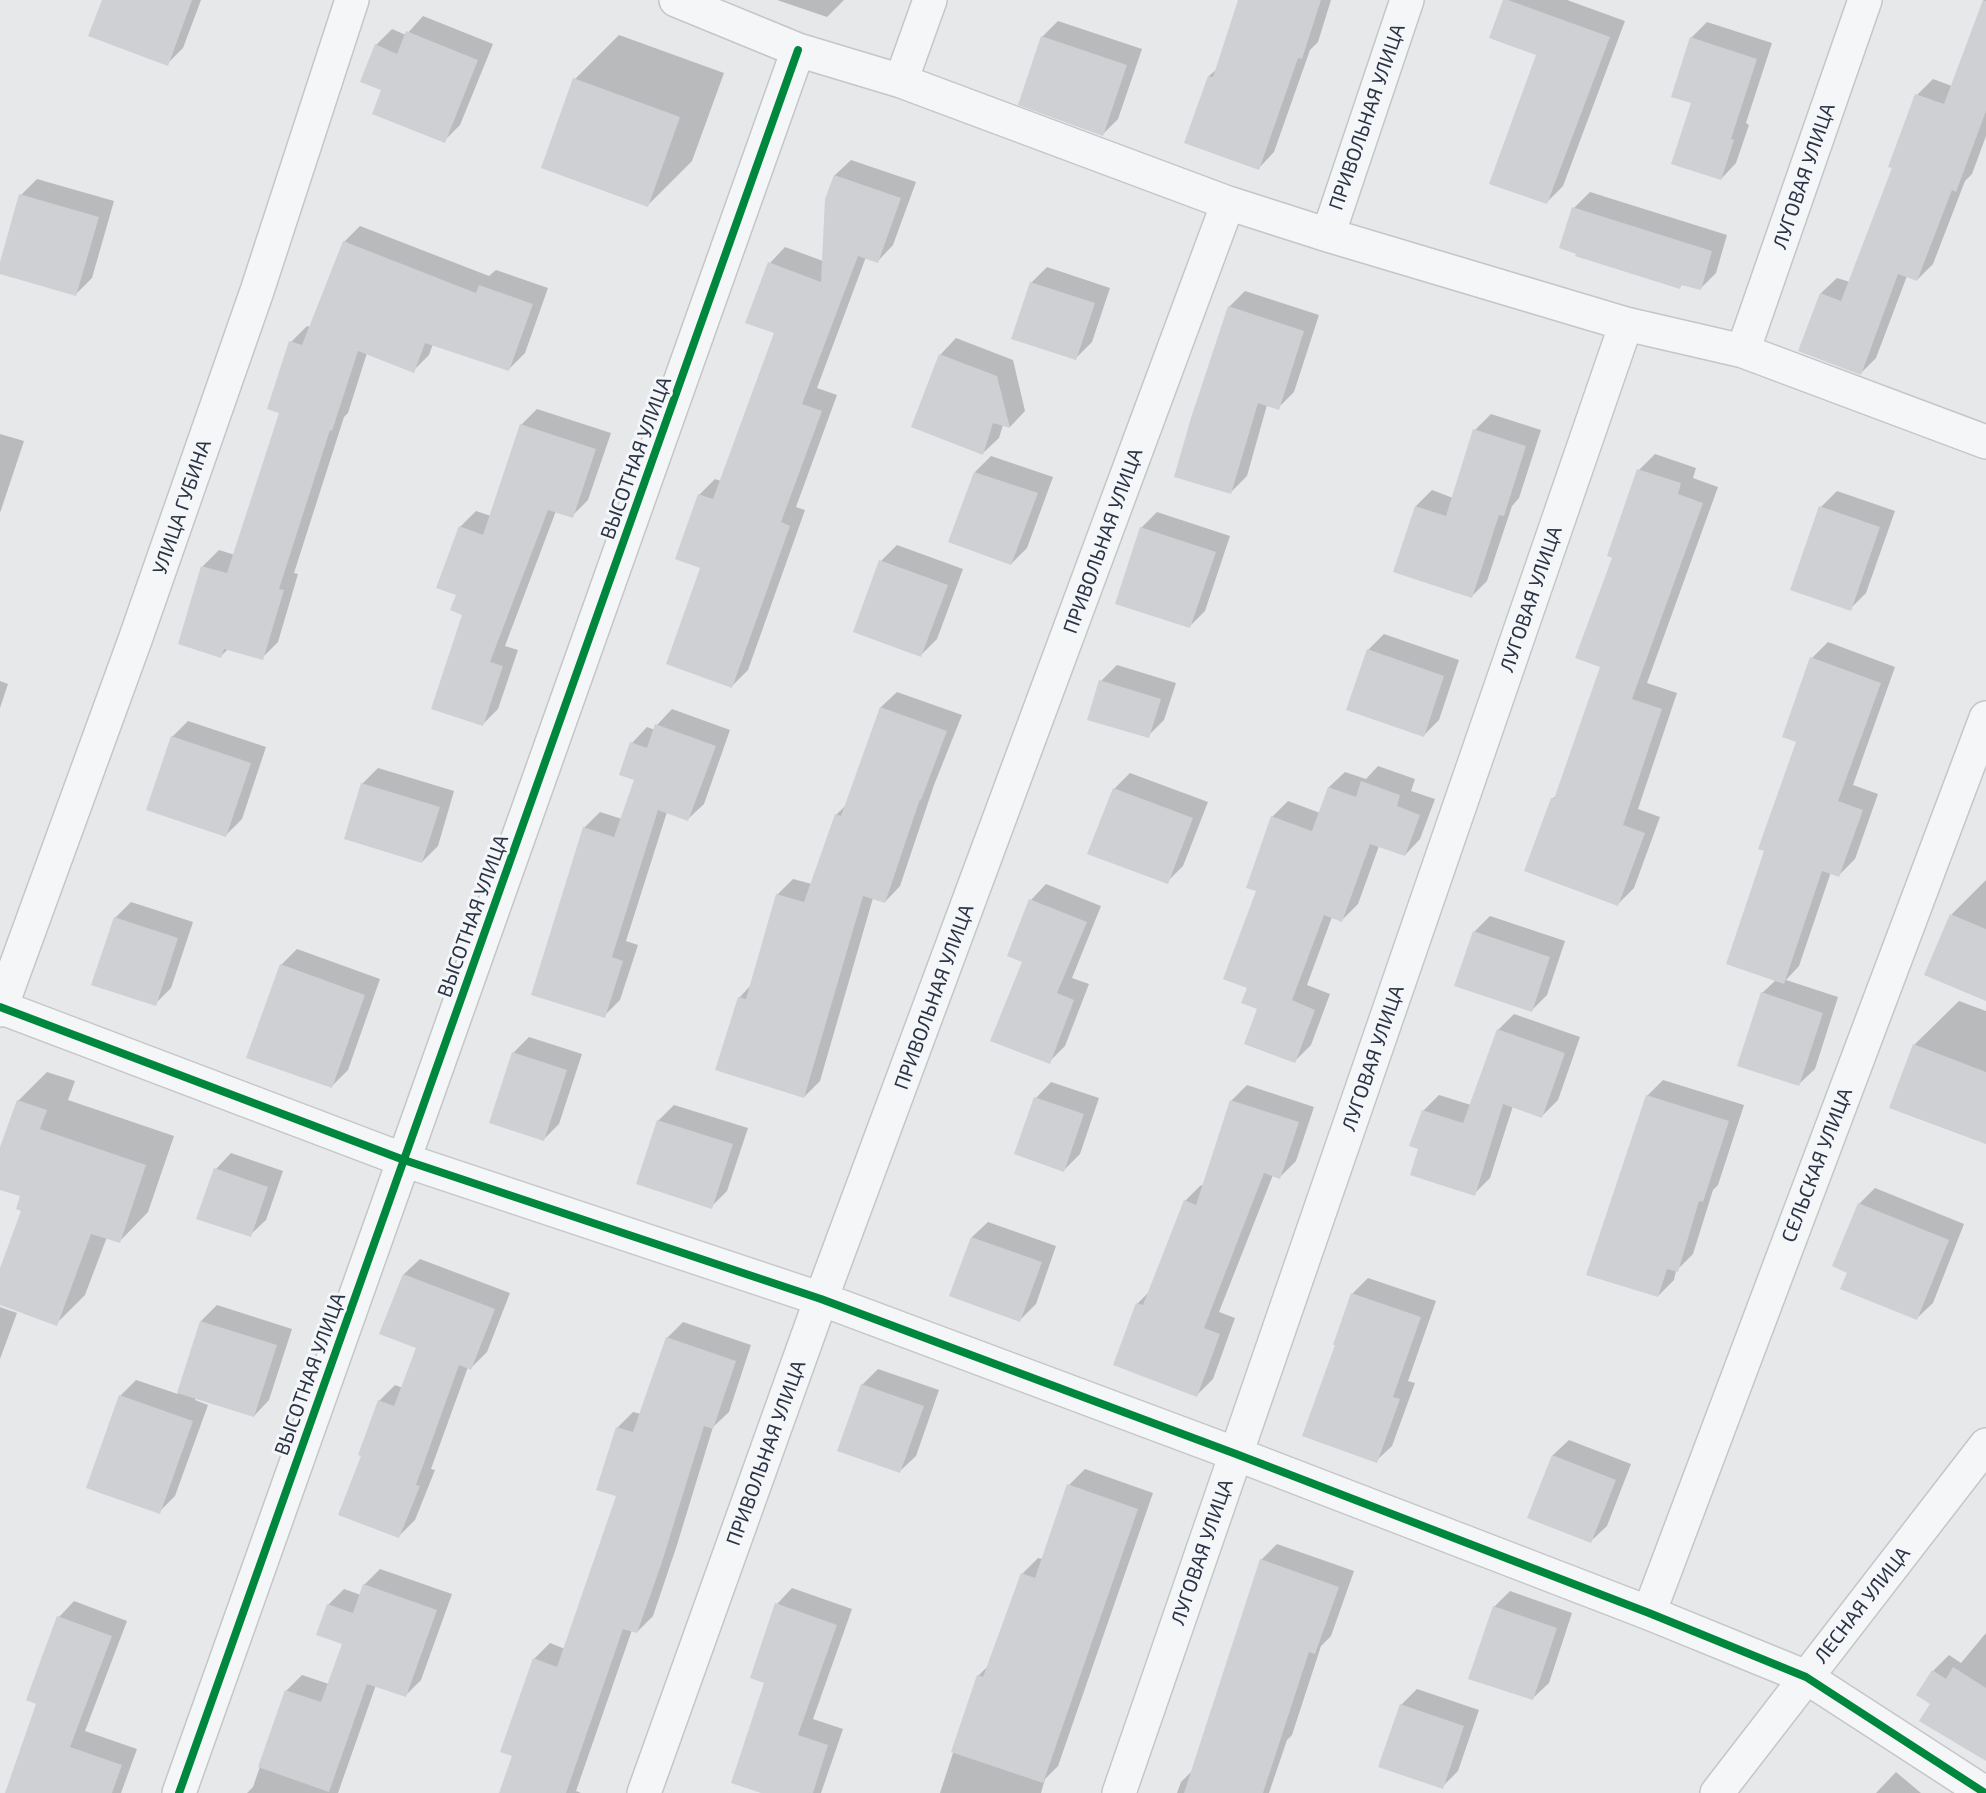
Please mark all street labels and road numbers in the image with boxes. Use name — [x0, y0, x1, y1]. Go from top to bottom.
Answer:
street label: ПРИВОЛЬНАЯ УЛИЦА — [1324, 21, 1410, 213]
street label: ЛУГОВАЯ УЛИЦА — [1768, 100, 1840, 252]
street label: ВЫСОТНАЯ УЛИЦА — [595, 373, 677, 543]
street label: УЛИЦА ГУБИНА — [148, 436, 216, 578]
street label: ПРИВОЛЬНАЯ УЛИЦА — [1058, 445, 1148, 637]
street label: ЛУГОВАЯ УЛИЦА — [1495, 523, 1567, 675]
street label: ВЫСОТНАЯ УЛИЦА — [432, 831, 514, 1001]
street label: ПРИВОЛЬНАЯ УЛИЦА — [889, 901, 979, 1093]
street label: ЛУГОВАЯ УЛИЦА — [1337, 982, 1409, 1134]
street label: СЕЛЬСКАЯ УЛИЦА — [1776, 1084, 1858, 1246]
street label: ВЫСОТНАЯ УЛИЦА — [269, 1289, 351, 1459]
street label: ПРИВОЛЬНАЯ УЛИЦА — [721, 1357, 811, 1549]
street label: ЛУГОВАЯ УЛИЦА — [1166, 1476, 1238, 1628]
street label: ЛЕСНАЯ УЛИЦА — [1809, 1542, 1915, 1668]

